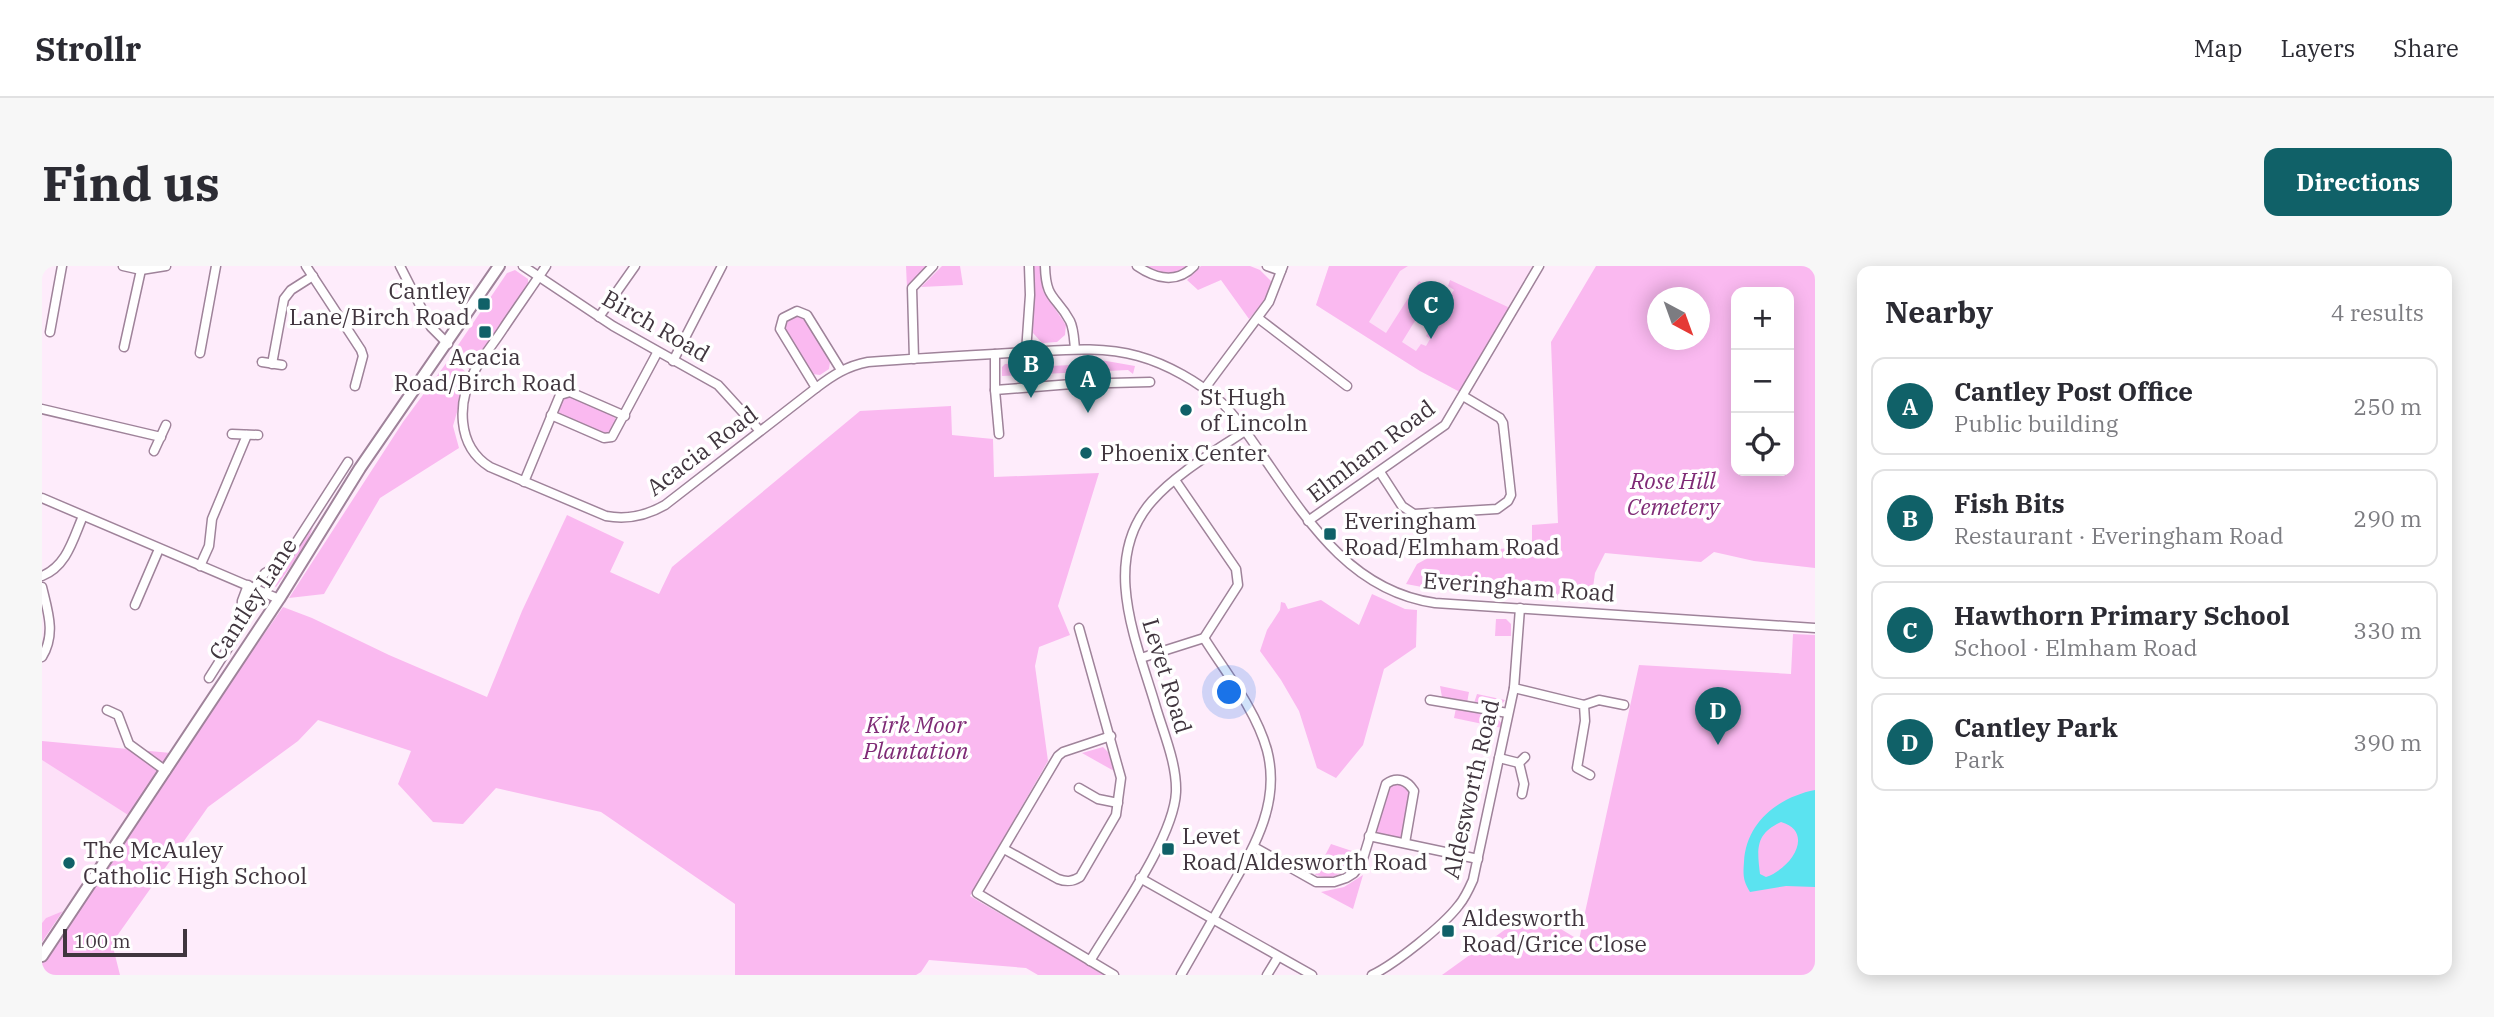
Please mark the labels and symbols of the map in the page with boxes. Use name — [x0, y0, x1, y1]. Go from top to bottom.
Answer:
place label: Cantley Lane/Birch Road — [289, 275, 471, 331]
pin: C — [1408, 281, 1454, 339]
street label: Birch Road — [597, 282, 716, 368]
north arrow — [1647, 287, 1710, 350]
marker: Cantley Lane/Birch Road — [476, 296, 492, 312]
marker: Acacia Road/Birch Road — [477, 324, 493, 340]
pin: B — [1008, 340, 1054, 398]
place label: Acacia Road/Birch Road — [394, 341, 576, 397]
pin: A — [1065, 355, 1111, 413]
place label: St Hugh of Lincoln — [1200, 381, 1308, 437]
street label: Elmham Road — [1300, 392, 1440, 508]
street label: Acacia Road — [640, 399, 763, 502]
marker: St Hugh of Lincoln — [1178, 402, 1194, 418]
place label: Phoenix Center — [1100, 437, 1267, 467]
marker: Phoenix Center — [1078, 445, 1094, 461]
park label: Rose Hill Cemetery — [1627, 465, 1722, 521]
place label: Everingham Road/Elmham Road — [1344, 505, 1560, 561]
marker: Everingham Road/Elmham Road — [1322, 526, 1338, 542]
street label: Cantley Lane — [201, 532, 303, 665]
street label: Everingham Road — [1422, 564, 1616, 608]
street label: Levet Road — [1136, 615, 1200, 737]
your location — [1212, 675, 1246, 709]
pin: D — [1695, 687, 1741, 745]
street label: Aldesworth Road — [1435, 696, 1505, 882]
park label: Kirk Moor Plantation — [862, 709, 969, 765]
place label: Levet Road/Aldesworth Road — [1182, 820, 1428, 876]
place label: The McAuley Catholic High School — [83, 834, 307, 890]
marker: Levet Road/Aldesworth Road — [1160, 841, 1176, 857]
marker: The McAuley Catholic High School — [61, 855, 77, 871]
place label: Aldesworth Road/Grice Close — [1462, 902, 1647, 958]
marker: Aldesworth Road/Grice Close — [1440, 923, 1456, 939]
scale bar — [63, 926, 187, 958]

